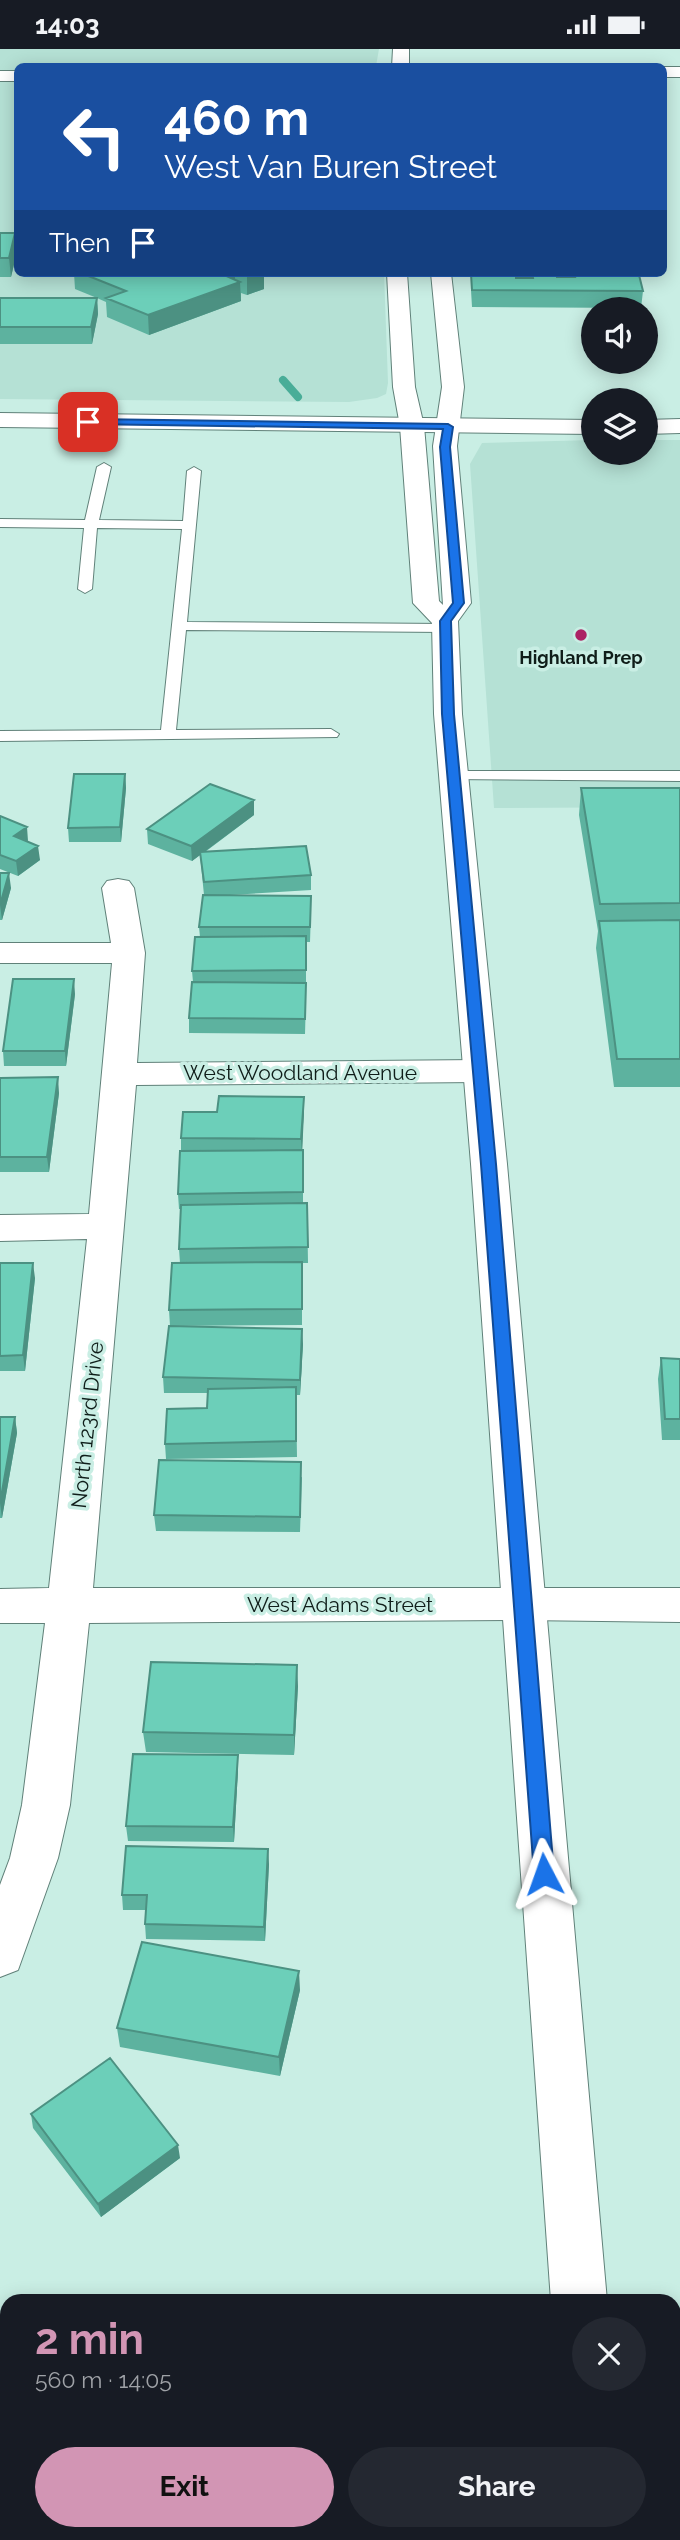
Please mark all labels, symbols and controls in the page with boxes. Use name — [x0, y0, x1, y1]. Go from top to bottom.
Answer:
text: 14:03 — [35, 10, 100, 40]
text: 460 m — [164, 89, 309, 146]
icon: left — [49, 91, 140, 182]
text: West Van Buren Street — [164, 148, 497, 185]
icon: arrive — [124, 224, 162, 262]
text: Then — [49, 228, 110, 258]
map controls — [581, 297, 658, 465]
button: sound — [581, 297, 658, 374]
button: layers — [581, 388, 658, 465]
pin — [58, 392, 118, 452]
icon: arrive — [69, 403, 107, 441]
marker: Highland Prep — [573, 627, 589, 643]
place label: Highland Prep — [519, 647, 643, 668]
street label: West Woodland Avenue — [183, 1060, 417, 1085]
street label: North 123rd Drive — [66, 1341, 108, 1509]
street label: West Adams Street — [247, 1592, 433, 1617]
position arrow — [507, 1837, 581, 1911]
text: 2 min — [35, 2315, 144, 2364]
button: close — [572, 2317, 646, 2391]
text: 560 m · 14:05 — [35, 2366, 172, 2393]
button: Exit — [35, 2447, 334, 2527]
button: Share — [348, 2447, 646, 2527]

